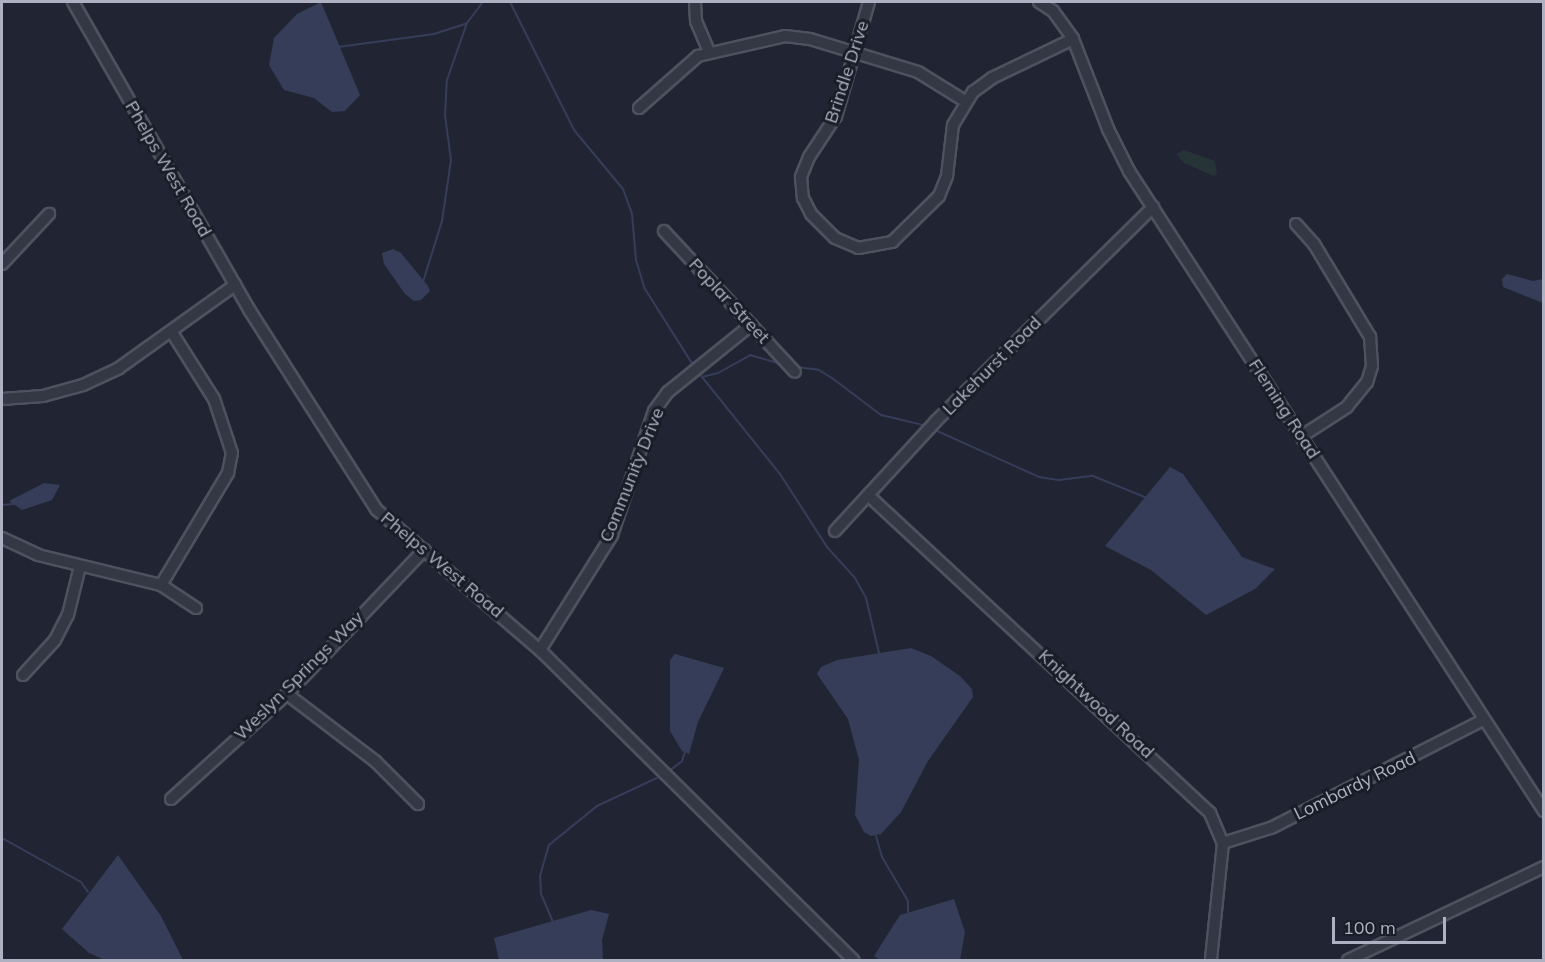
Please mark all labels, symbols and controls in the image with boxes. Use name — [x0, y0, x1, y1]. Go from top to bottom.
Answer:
street label: Brindle Drive — [820, 18, 874, 126]
street label: Phelps West Road — [120, 97, 216, 241]
street label: Poplar Street — [684, 254, 774, 348]
street label: Lakehurst Road — [938, 312, 1046, 420]
street label: Fleming Road — [1244, 355, 1324, 463]
street label: Community Drive — [595, 405, 669, 545]
street label: Phelps West Road — [376, 507, 508, 623]
street label: Weslyn Springs Way — [230, 607, 368, 745]
street label: Knightwood Road — [1034, 645, 1158, 763]
street label: Lombardy Road — [1290, 747, 1420, 825]
scale bar — [1335, 905, 1449, 943]
text: 100 m — [1343, 916, 1396, 939]

